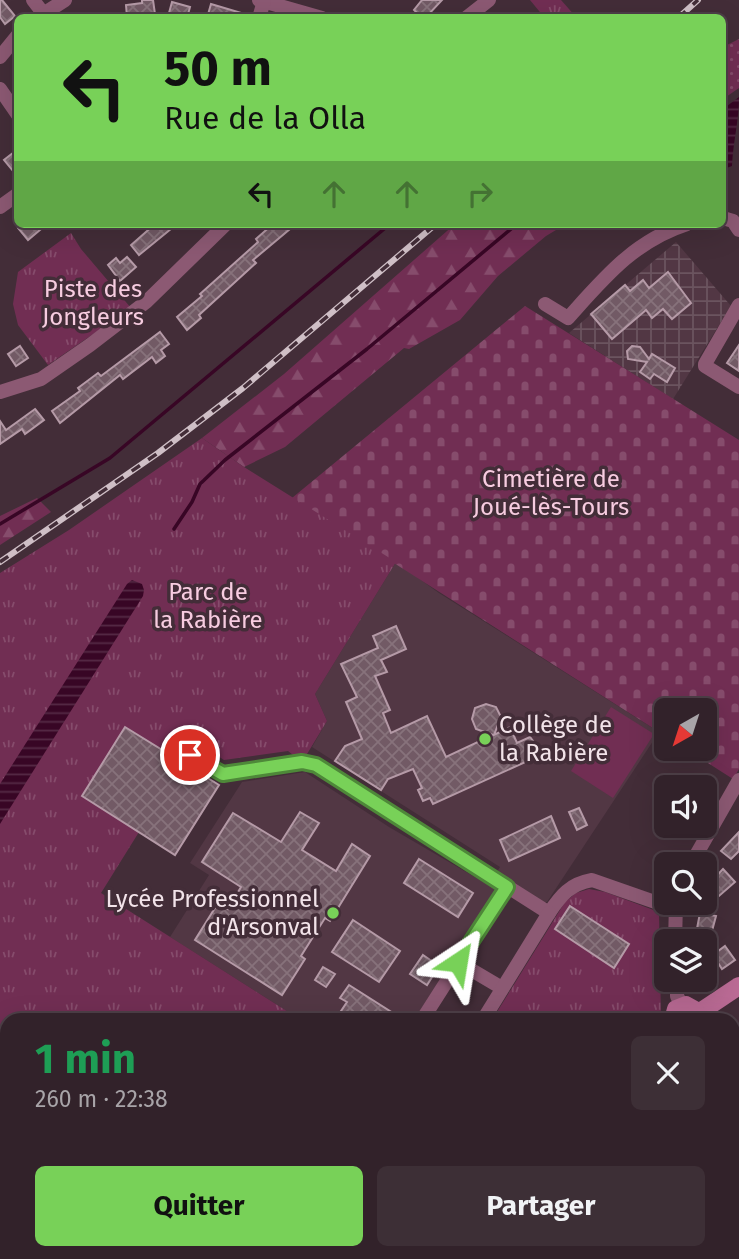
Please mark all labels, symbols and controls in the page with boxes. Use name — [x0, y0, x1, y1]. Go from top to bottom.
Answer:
text: 50 m — [164, 39, 272, 98]
icon: left — [49, 42, 140, 133]
text: Rue de la Olla — [164, 99, 366, 137]
icon: left — [242, 175, 280, 213]
icon: ahead — [315, 175, 353, 213]
icon: ahead — [388, 175, 426, 213]
icon: right — [461, 175, 499, 213]
park label: Piste des Jongleurs — [42, 275, 144, 331]
park label: Cimetière de Joué-lès-Tours — [473, 465, 629, 521]
park label: Parc de la Rabière — [153, 578, 263, 634]
north arrow — [654, 698, 718, 761]
map controls — [654, 698, 717, 992]
place label: Collège de la Rabière — [499, 711, 612, 767]
pin — [160, 725, 220, 785]
marker: Collège de la Rabière — [477, 731, 493, 747]
icon: arrive — [171, 736, 209, 774]
button: sound — [654, 775, 717, 838]
button: search — [654, 852, 717, 915]
place label: Lycée Professionnel d'Arsonval — [105, 885, 319, 941]
marker: Lycée Professionnel d'Arsonval — [325, 905, 341, 921]
position arrow — [421, 925, 495, 999]
button: layers — [654, 929, 717, 992]
text: 1 min — [35, 1034, 136, 1084]
button: close — [631, 1036, 705, 1110]
text: 260 m · 22:38 — [35, 1085, 168, 1113]
button: Quitter — [35, 1166, 363, 1246]
button: Partager — [377, 1166, 705, 1246]

